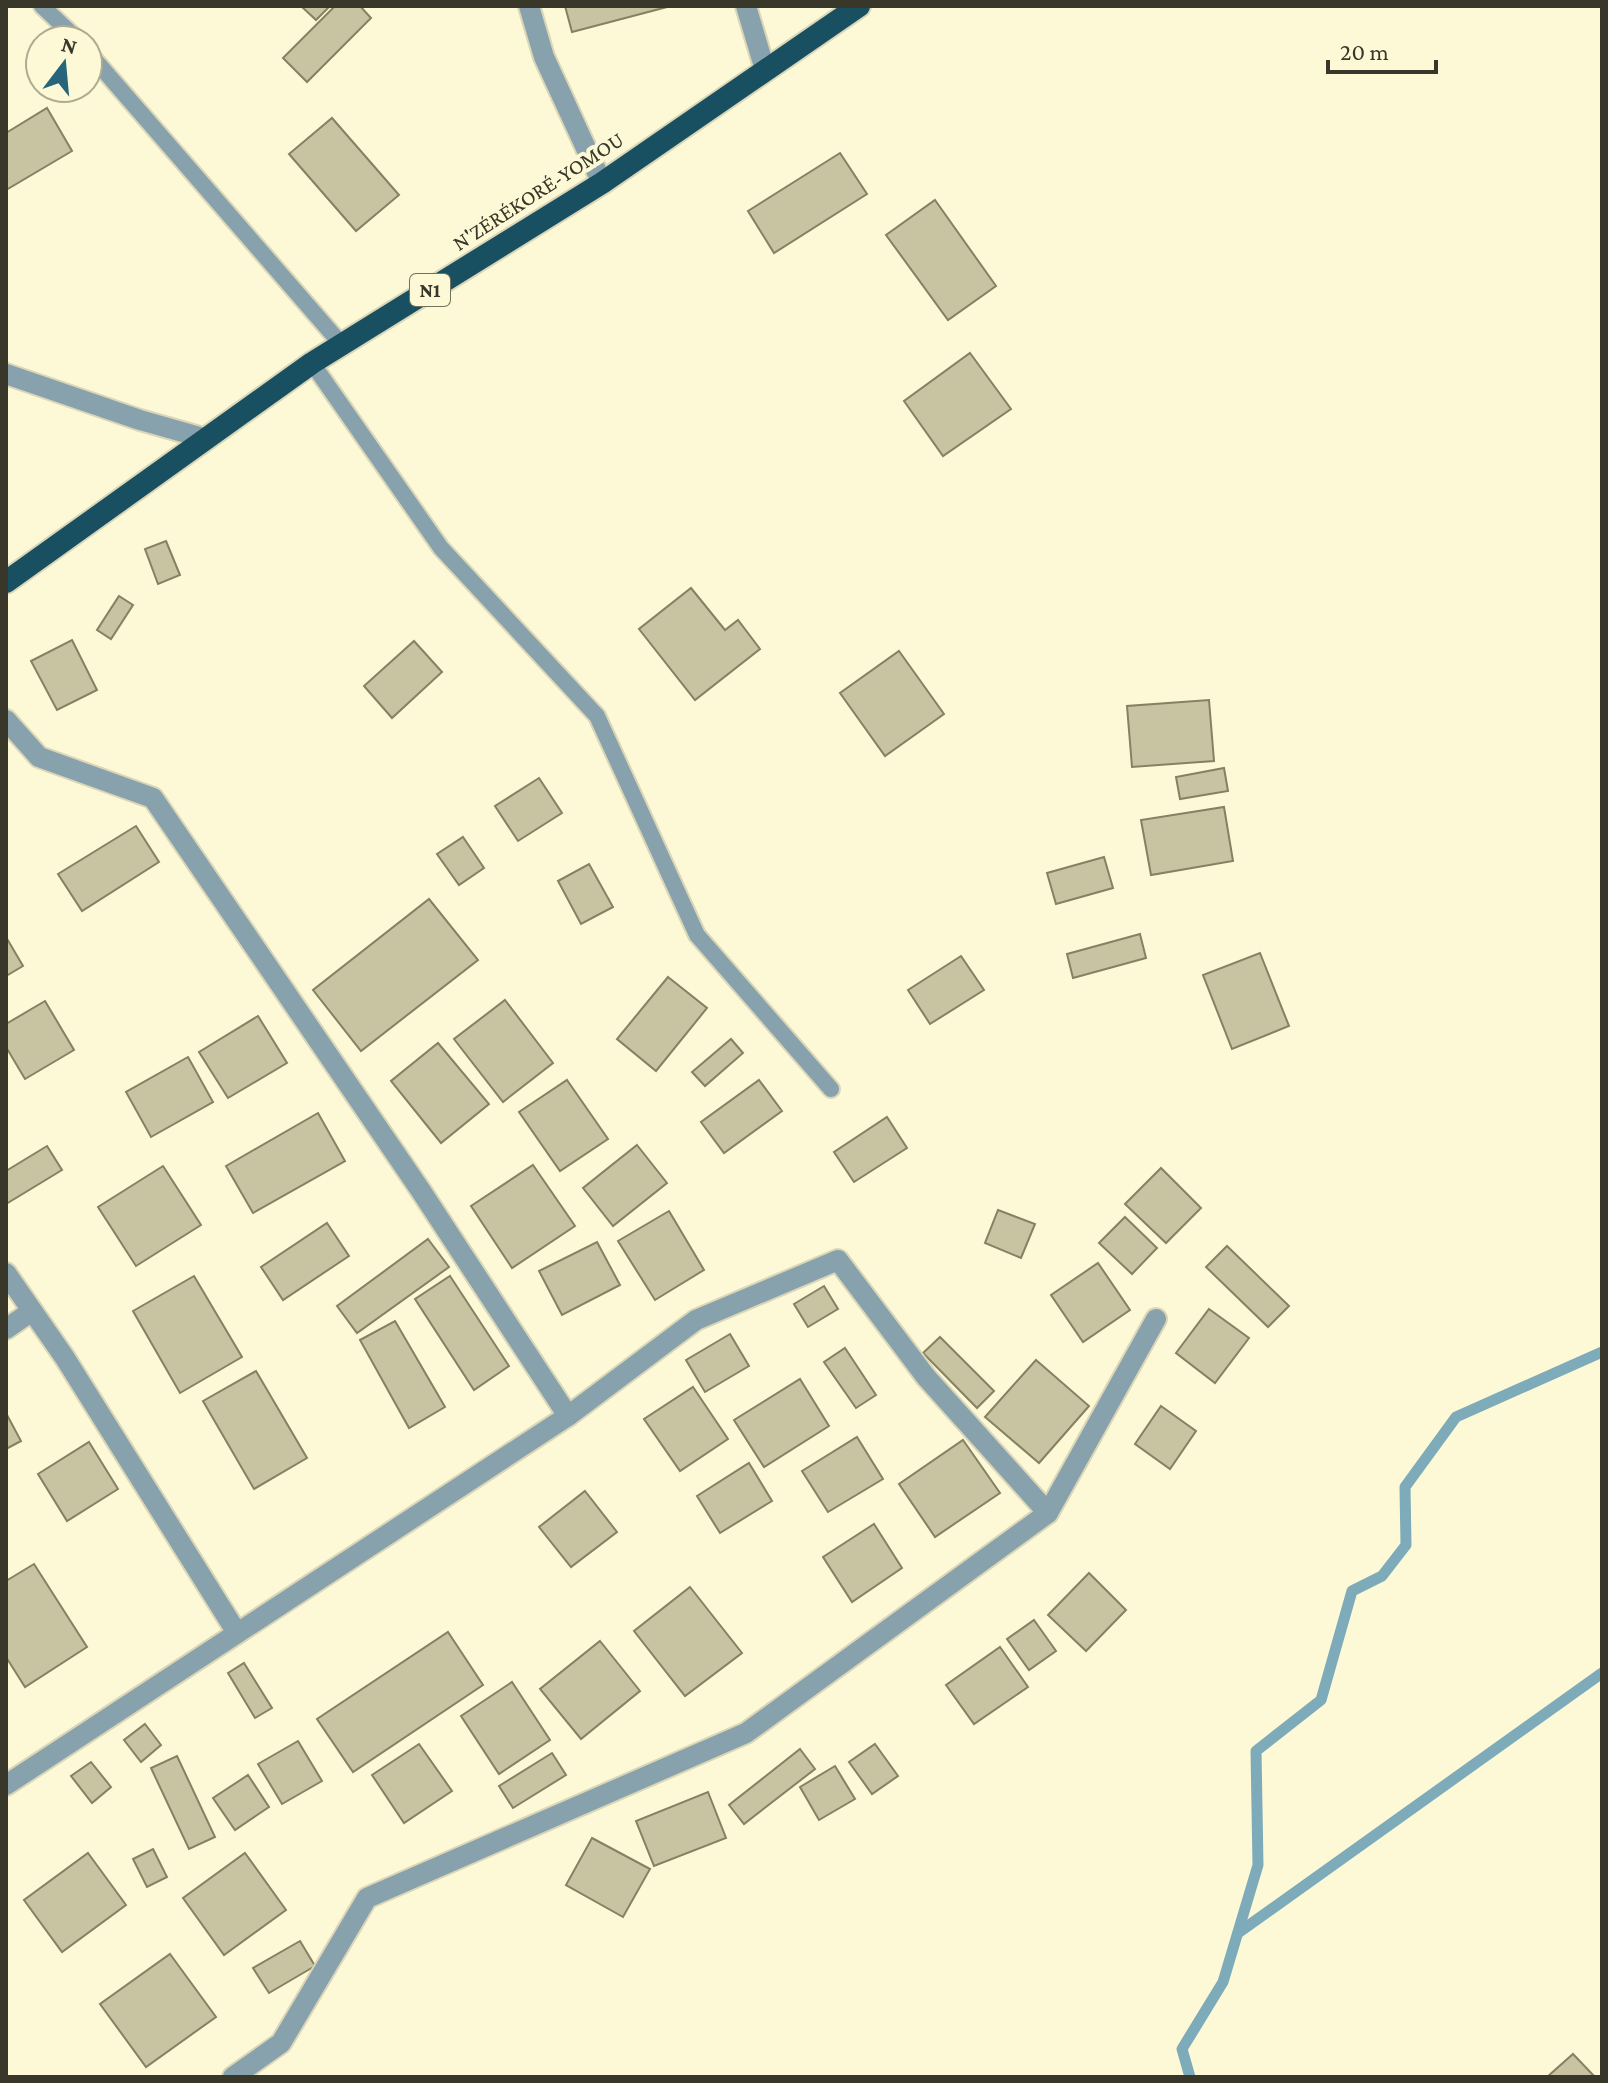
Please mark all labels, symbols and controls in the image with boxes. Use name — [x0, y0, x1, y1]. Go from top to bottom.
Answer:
north arrow — [24, 24, 104, 104]
scale bar — [1328, 24, 1436, 74]
text: N — [59, 31, 80, 59]
text: 20 m — [1340, 38, 1389, 65]
street label: N'ZÉRÉKORÉ-YOMOU — [448, 126, 628, 256]
road number: N1 — [410, 274, 450, 306]

